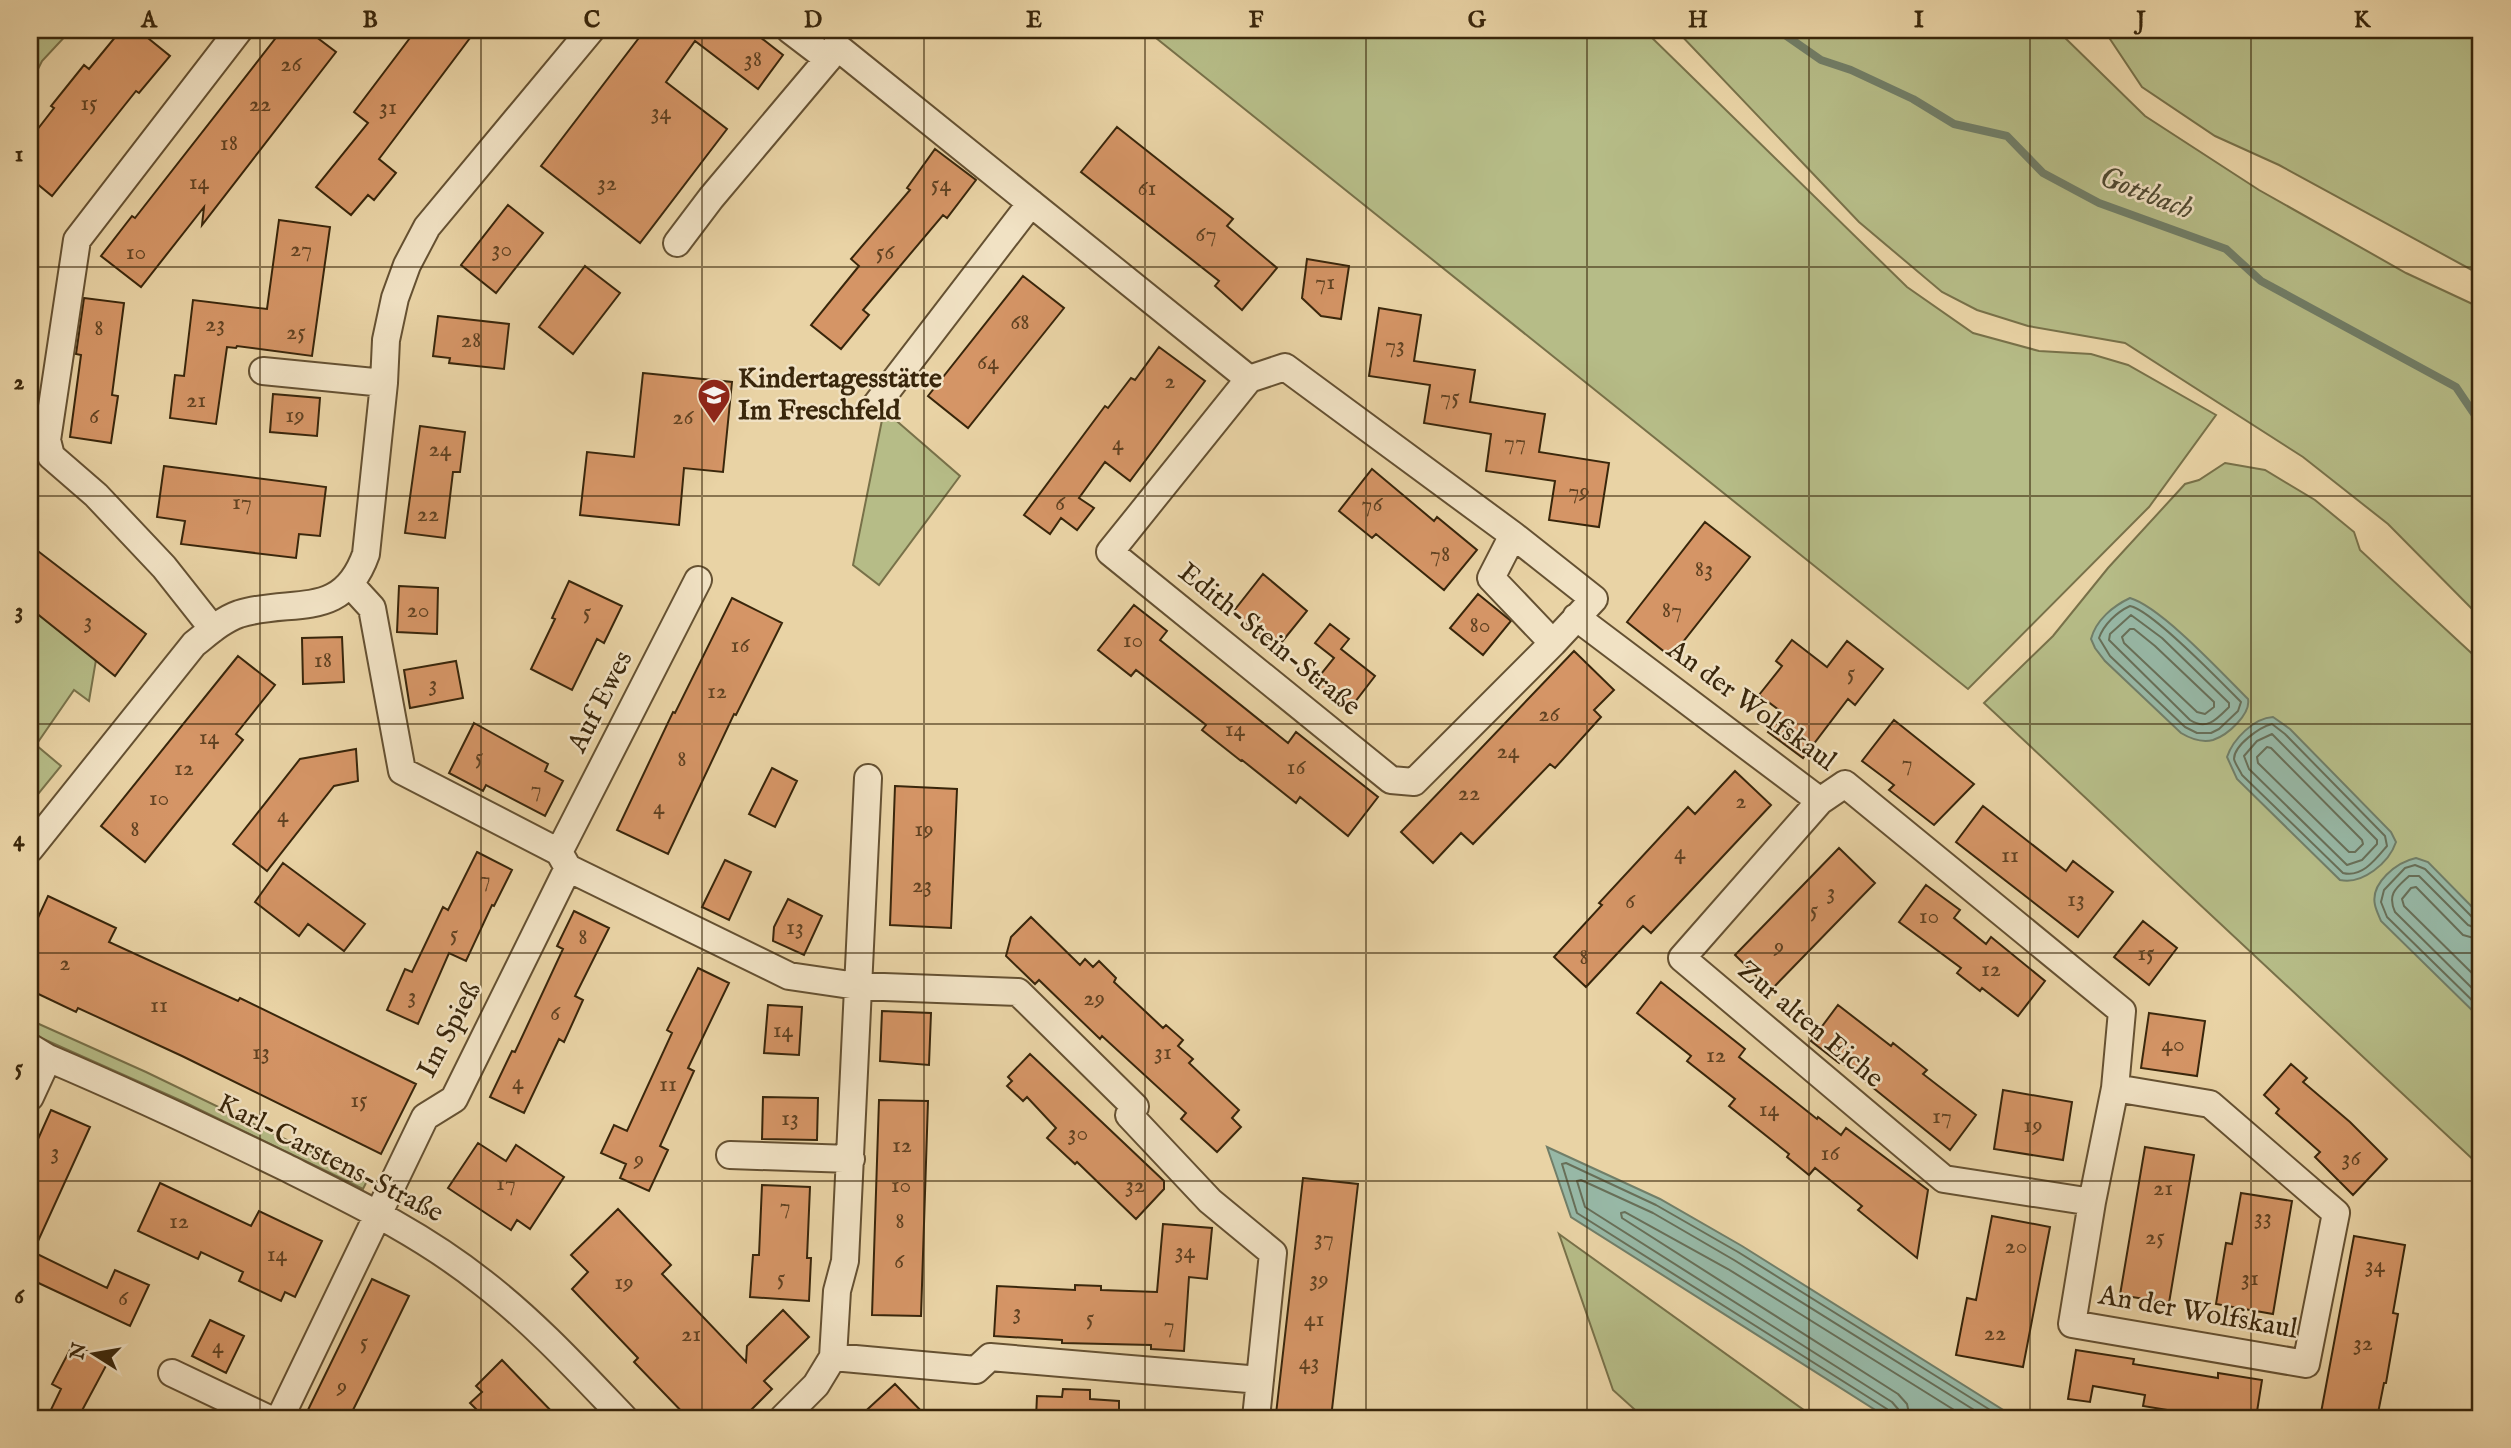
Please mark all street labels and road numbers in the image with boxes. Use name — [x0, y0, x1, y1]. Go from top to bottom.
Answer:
street label: Edith-Stein-Straße — [1171, 556, 1368, 725]
street label: An der Wolfskaul — [1658, 632, 1843, 780]
street label: Auf Ewes — [560, 645, 641, 760]
street label: Zur alten Eiche — [1730, 954, 1890, 1096]
street label: Im Spieß — [410, 976, 490, 1084]
street label: Karl-Carstens-Straße — [211, 1087, 449, 1231]
street label: An der Wolfskaul — [2095, 1278, 2300, 1348]

